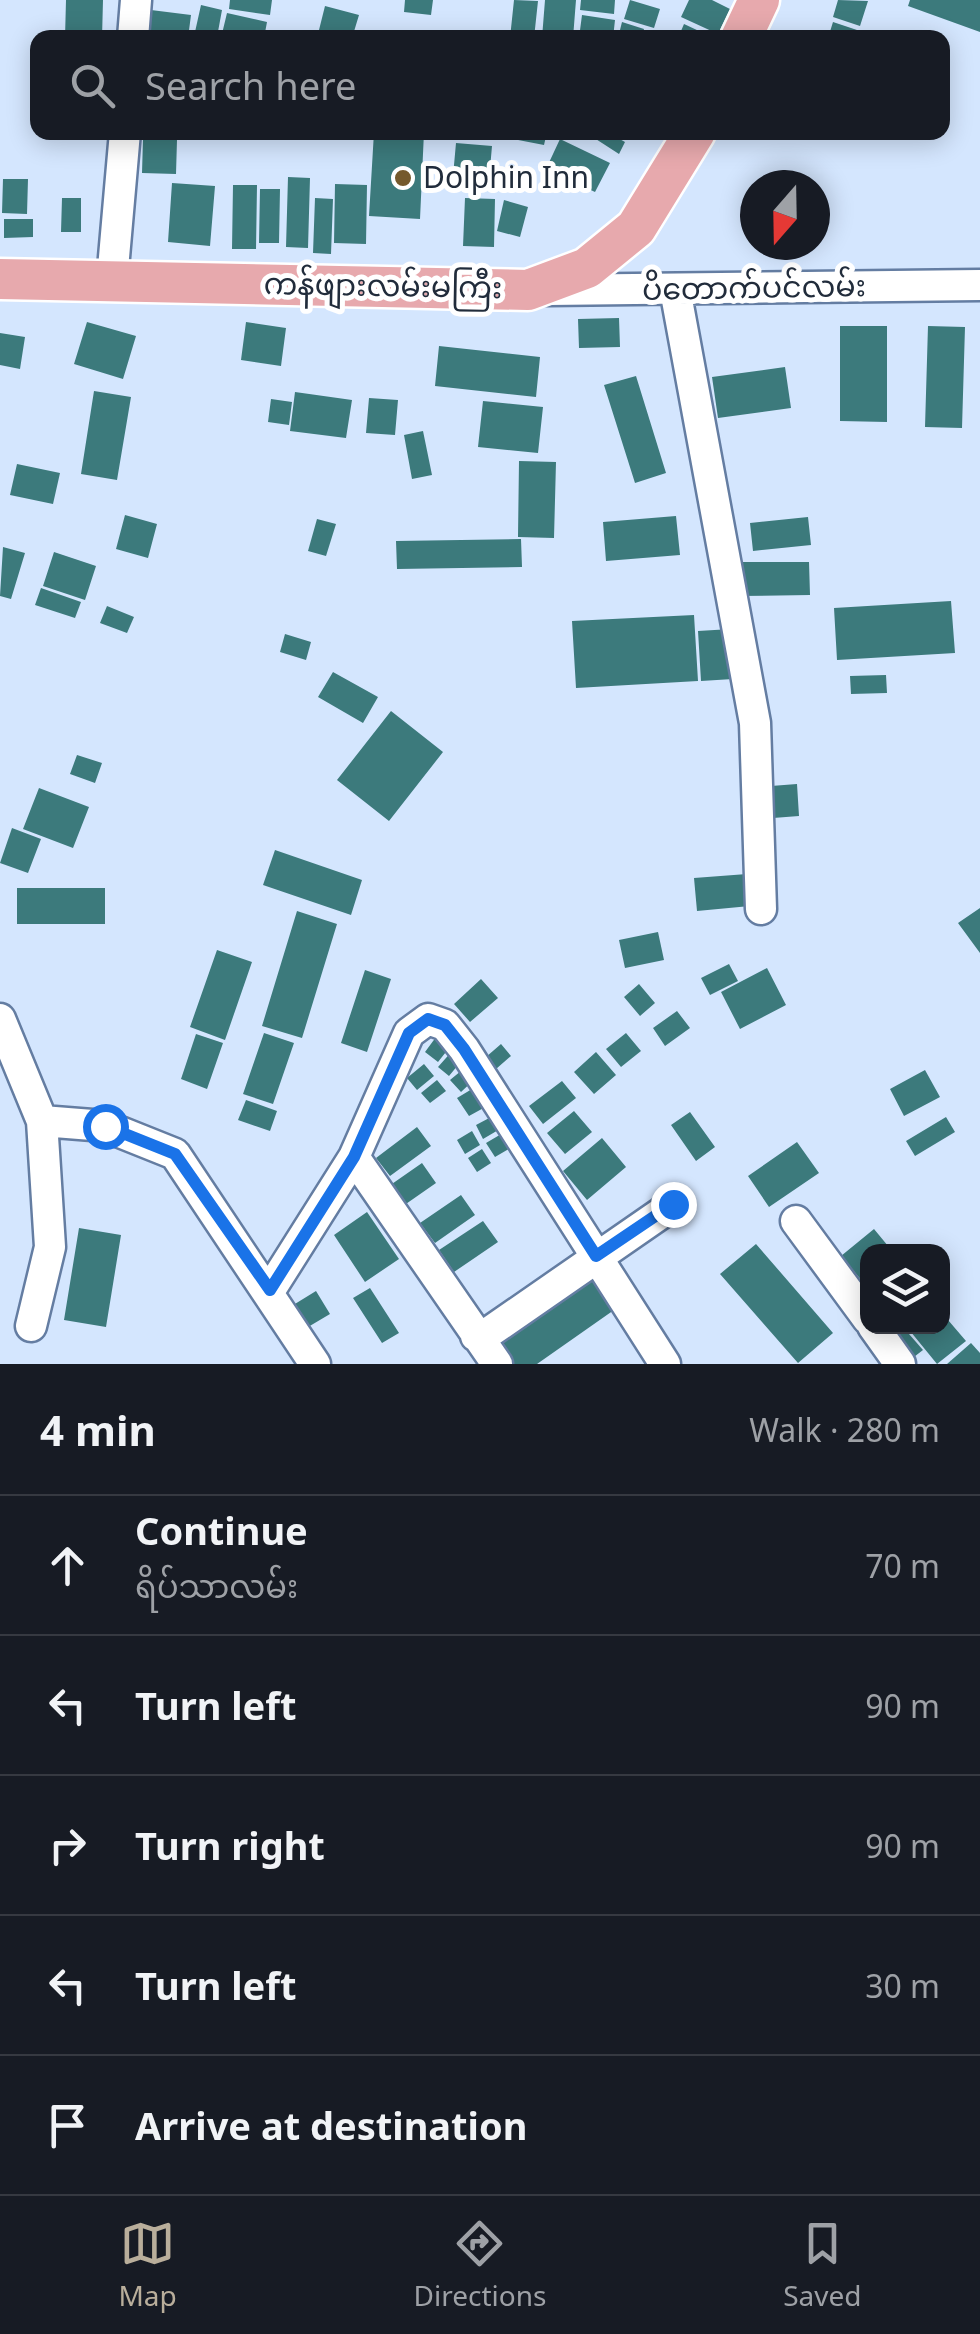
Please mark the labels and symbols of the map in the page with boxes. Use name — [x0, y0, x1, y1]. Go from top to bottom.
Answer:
place label: Dolphin Inn — [423, 156, 589, 197]
marker: Dolphin Inn — [392, 167, 414, 189]
north arrow — [740, 170, 830, 260]
street label: ကန်ဖျားလမ်းမကြီး — [263, 262, 503, 313]
street label: ပိတောက်ပင်လမ်း — [642, 264, 866, 309]
route start — [83, 1104, 129, 1150]
route end — [651, 1182, 697, 1228]

